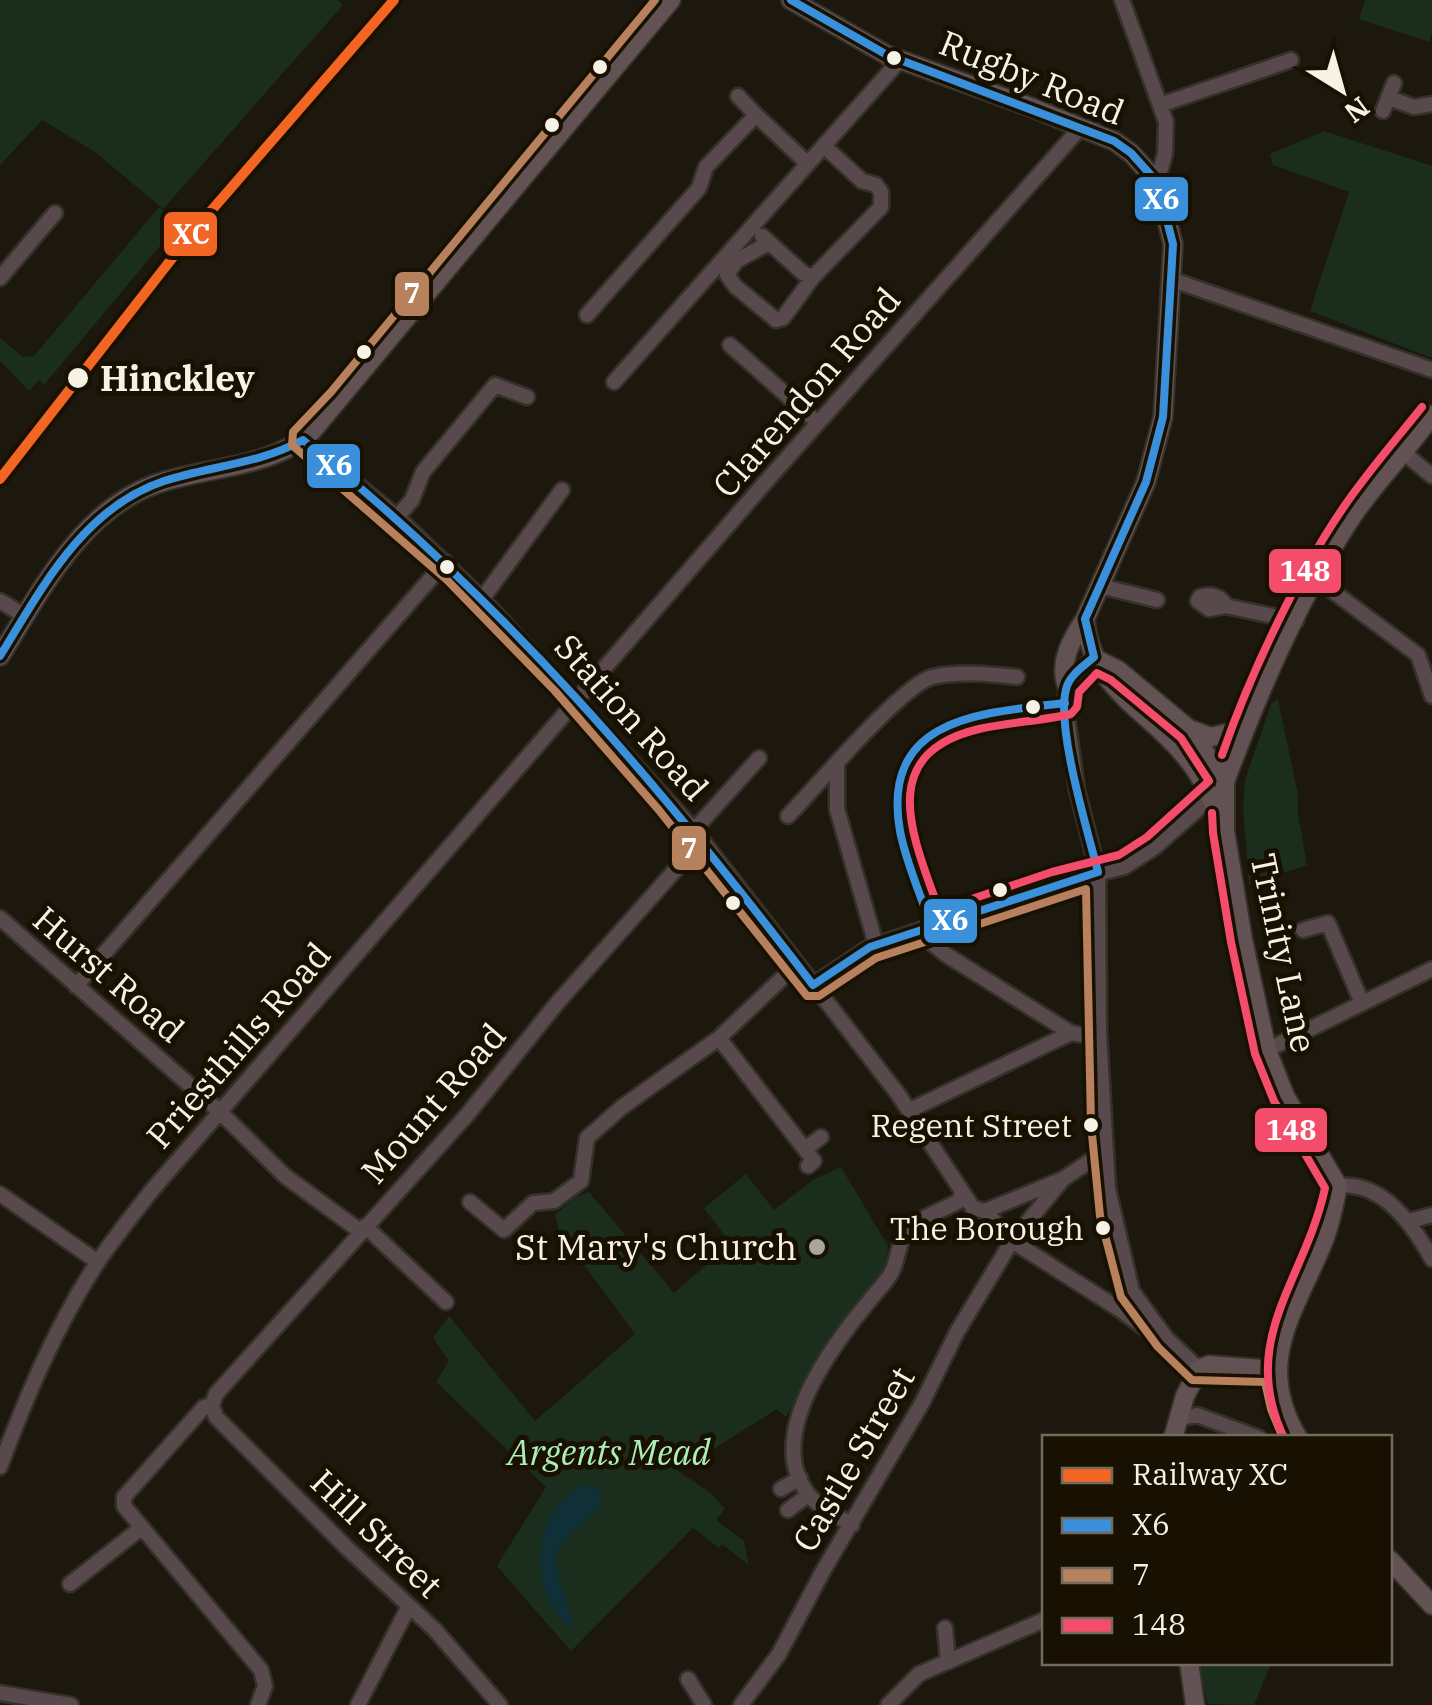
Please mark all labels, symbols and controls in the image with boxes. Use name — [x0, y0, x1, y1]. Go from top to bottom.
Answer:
street label: Rugby Road — [933, 19, 1131, 135]
north arrow — [1292, 40, 1392, 140]
unlabelled marker — [884, 48, 904, 68]
unlabelled marker — [590, 57, 610, 77]
text: N — [1337, 89, 1377, 132]
unlabelled marker — [542, 115, 562, 135]
line badge: X6 — [1133, 175, 1190, 223]
text: X6 — [1142, 180, 1180, 217]
line badge: XC — [162, 210, 219, 258]
text: XC — [172, 215, 210, 252]
line badge: 7 — [393, 270, 431, 318]
text: 7 — [404, 274, 420, 311]
street label: Clarendon Road — [702, 277, 910, 507]
unlabelled marker — [354, 342, 374, 362]
place label: Hinckley — [100, 355, 255, 401]
marker: Hinckley — [65, 365, 91, 391]
line badge: X6 — [305, 442, 362, 490]
text: X6 — [315, 446, 353, 483]
line badge: 148 — [1267, 547, 1343, 595]
text: 148 — [1280, 552, 1330, 589]
unlabelled marker — [437, 557, 457, 577]
street label: Station Road — [545, 624, 719, 810]
unlabelled marker — [1023, 697, 1043, 717]
line badge: 7 — [670, 824, 708, 872]
text: 7 — [681, 829, 697, 866]
street label: Trinity Lane — [1240, 849, 1328, 1057]
unlabelled marker — [990, 880, 1010, 900]
unlabelled marker — [723, 893, 743, 913]
street label: Hurst Road — [24, 896, 194, 1052]
line badge: X6 — [922, 897, 979, 945]
text: X6 — [931, 901, 969, 938]
street label: Priesthills Road — [136, 932, 340, 1158]
street label: Mount Road — [351, 1013, 515, 1193]
place label: Regent Street — [870, 1104, 1072, 1146]
line badge: 148 — [1253, 1106, 1329, 1154]
text: 148 — [1266, 1111, 1316, 1148]
marker: Regent Street — [1081, 1115, 1101, 1135]
place label: The Borough — [890, 1207, 1084, 1249]
marker: The Borough — [1093, 1218, 1113, 1238]
place label: St Mary's Church — [515, 1224, 797, 1270]
marker: St Mary's Church — [806, 1236, 828, 1258]
street label: Castle Street — [781, 1358, 925, 1560]
park label: Argents Mead — [505, 1429, 712, 1475]
legend — [1042, 1435, 1392, 1665]
text: Railway XC — [1132, 1454, 1288, 1493]
street label: Hill Street — [301, 1459, 453, 1607]
text: X6 — [1132, 1504, 1170, 1543]
text: 7 — [1132, 1554, 1150, 1593]
text: 148 — [1132, 1604, 1186, 1643]

